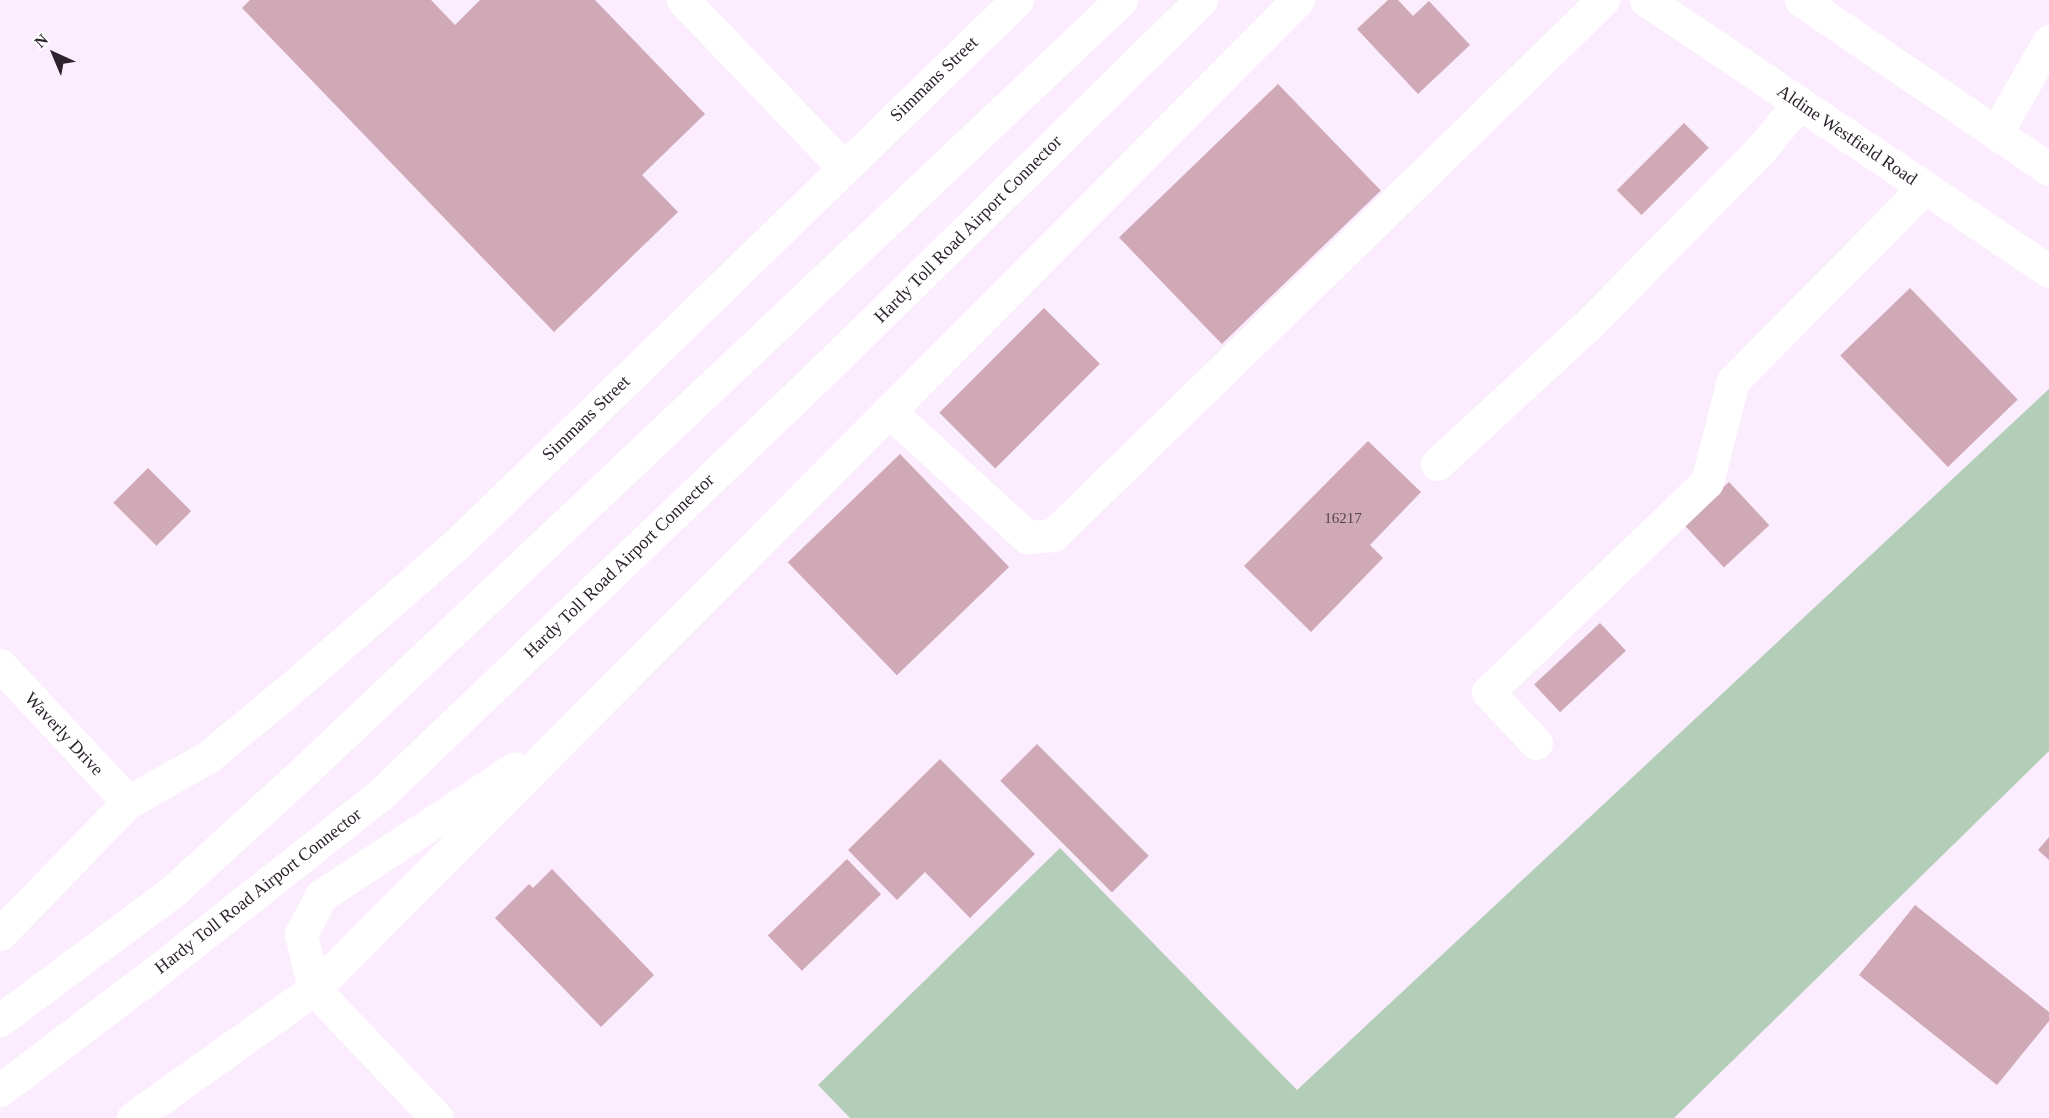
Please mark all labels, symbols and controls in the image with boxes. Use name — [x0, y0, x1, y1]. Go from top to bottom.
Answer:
north arrow — [24, 24, 84, 84]
text: N — [31, 31, 51, 51]
street label: Simmans Street — [886, 32, 982, 126]
street label: Aldine Westfield Road — [1773, 80, 1921, 190]
street label: Hardy Toll Road Airport Connector — [869, 130, 1067, 328]
street label: Simmans Street — [538, 371, 634, 465]
street label: Hardy Toll Road Airport Connector — [519, 469, 719, 663]
house number: 16217 — [1324, 510, 1362, 528]
street label: Waverly Drive — [20, 688, 108, 780]
street label: Hardy Toll Road Airport Connector — [150, 803, 366, 979]

